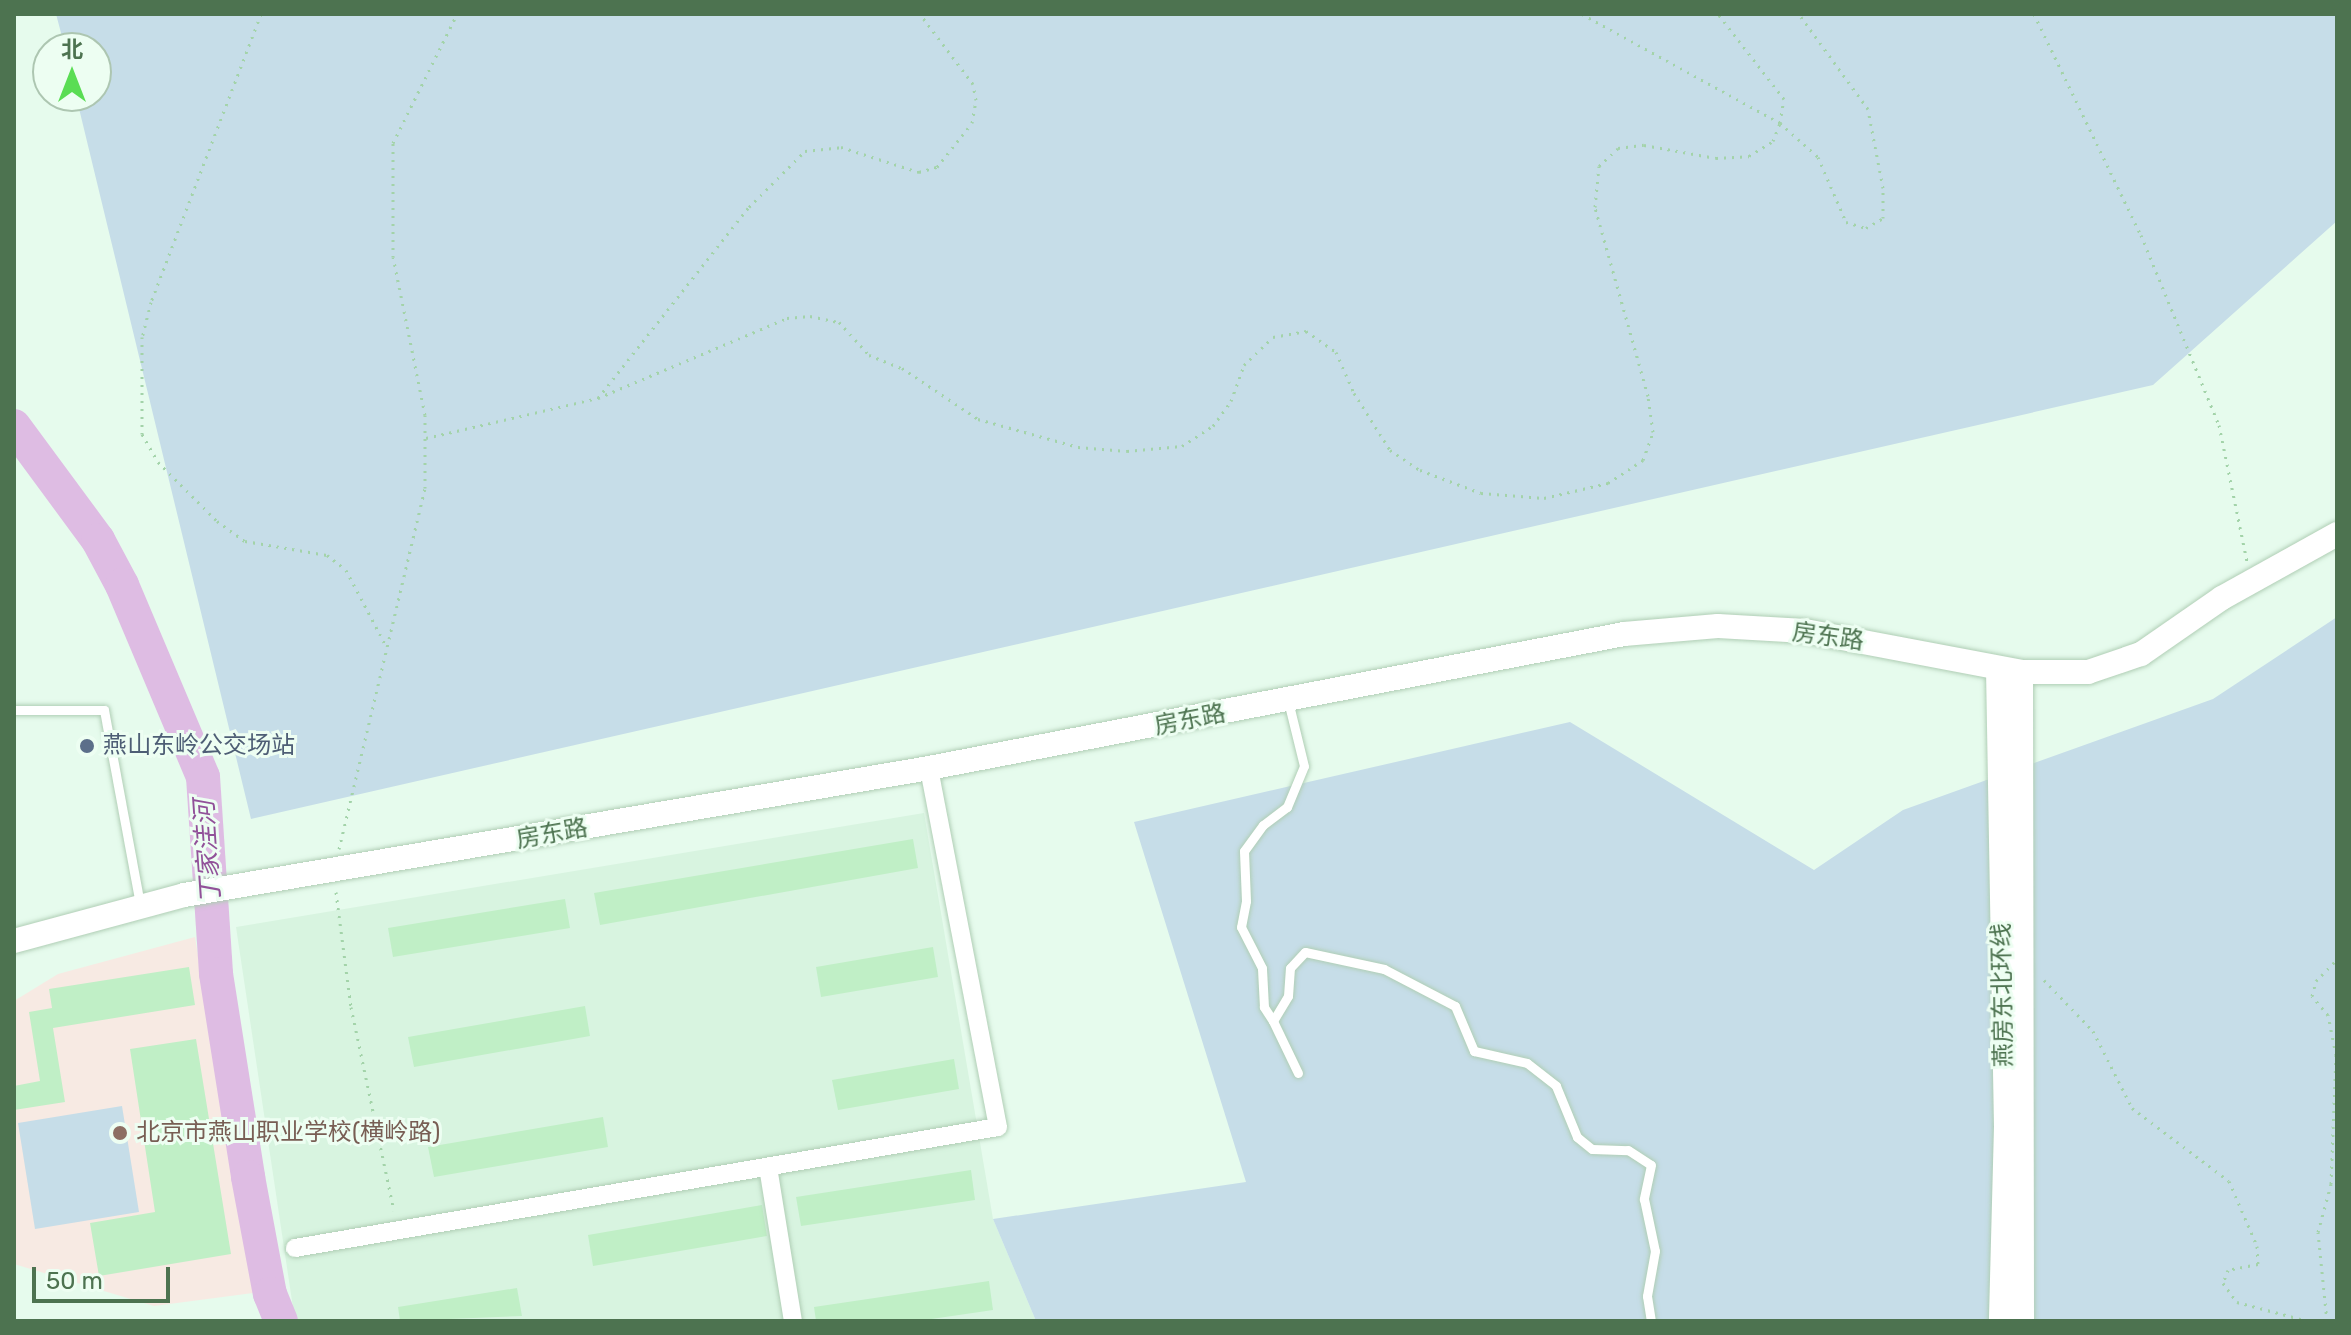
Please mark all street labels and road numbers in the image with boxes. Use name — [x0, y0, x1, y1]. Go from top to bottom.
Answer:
street label: 房东路 — [1790, 618, 1866, 656]
street label: 房东路 — [1152, 699, 1228, 741]
street label: 房东路 — [514, 814, 590, 854]
street label: 燕房东北环线 — [1987, 923, 2019, 1067]

